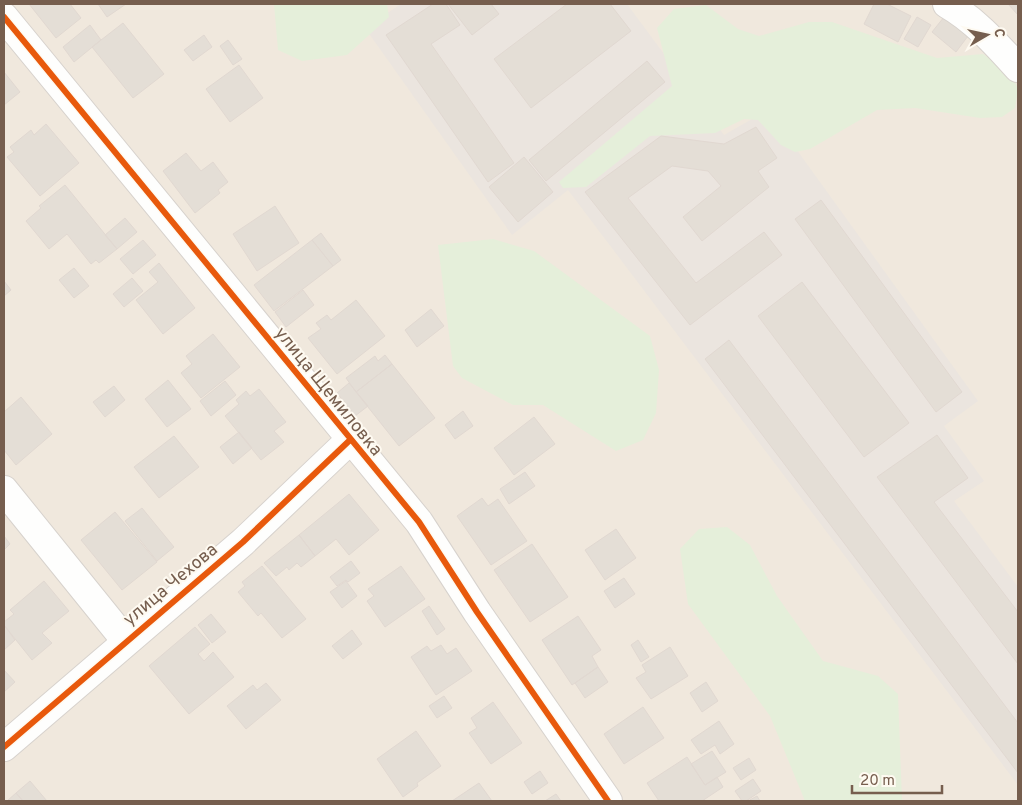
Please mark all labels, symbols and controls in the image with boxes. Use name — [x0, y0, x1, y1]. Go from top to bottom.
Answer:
north arrow — [962, 10, 1012, 60]
text: С — [989, 27, 1007, 39]
street label: улица Щемиловка — [269, 323, 387, 461]
street label: улица Чехова — [119, 539, 223, 631]
scale bar — [852, 762, 942, 794]
text: 20 m — [860, 772, 895, 791]

